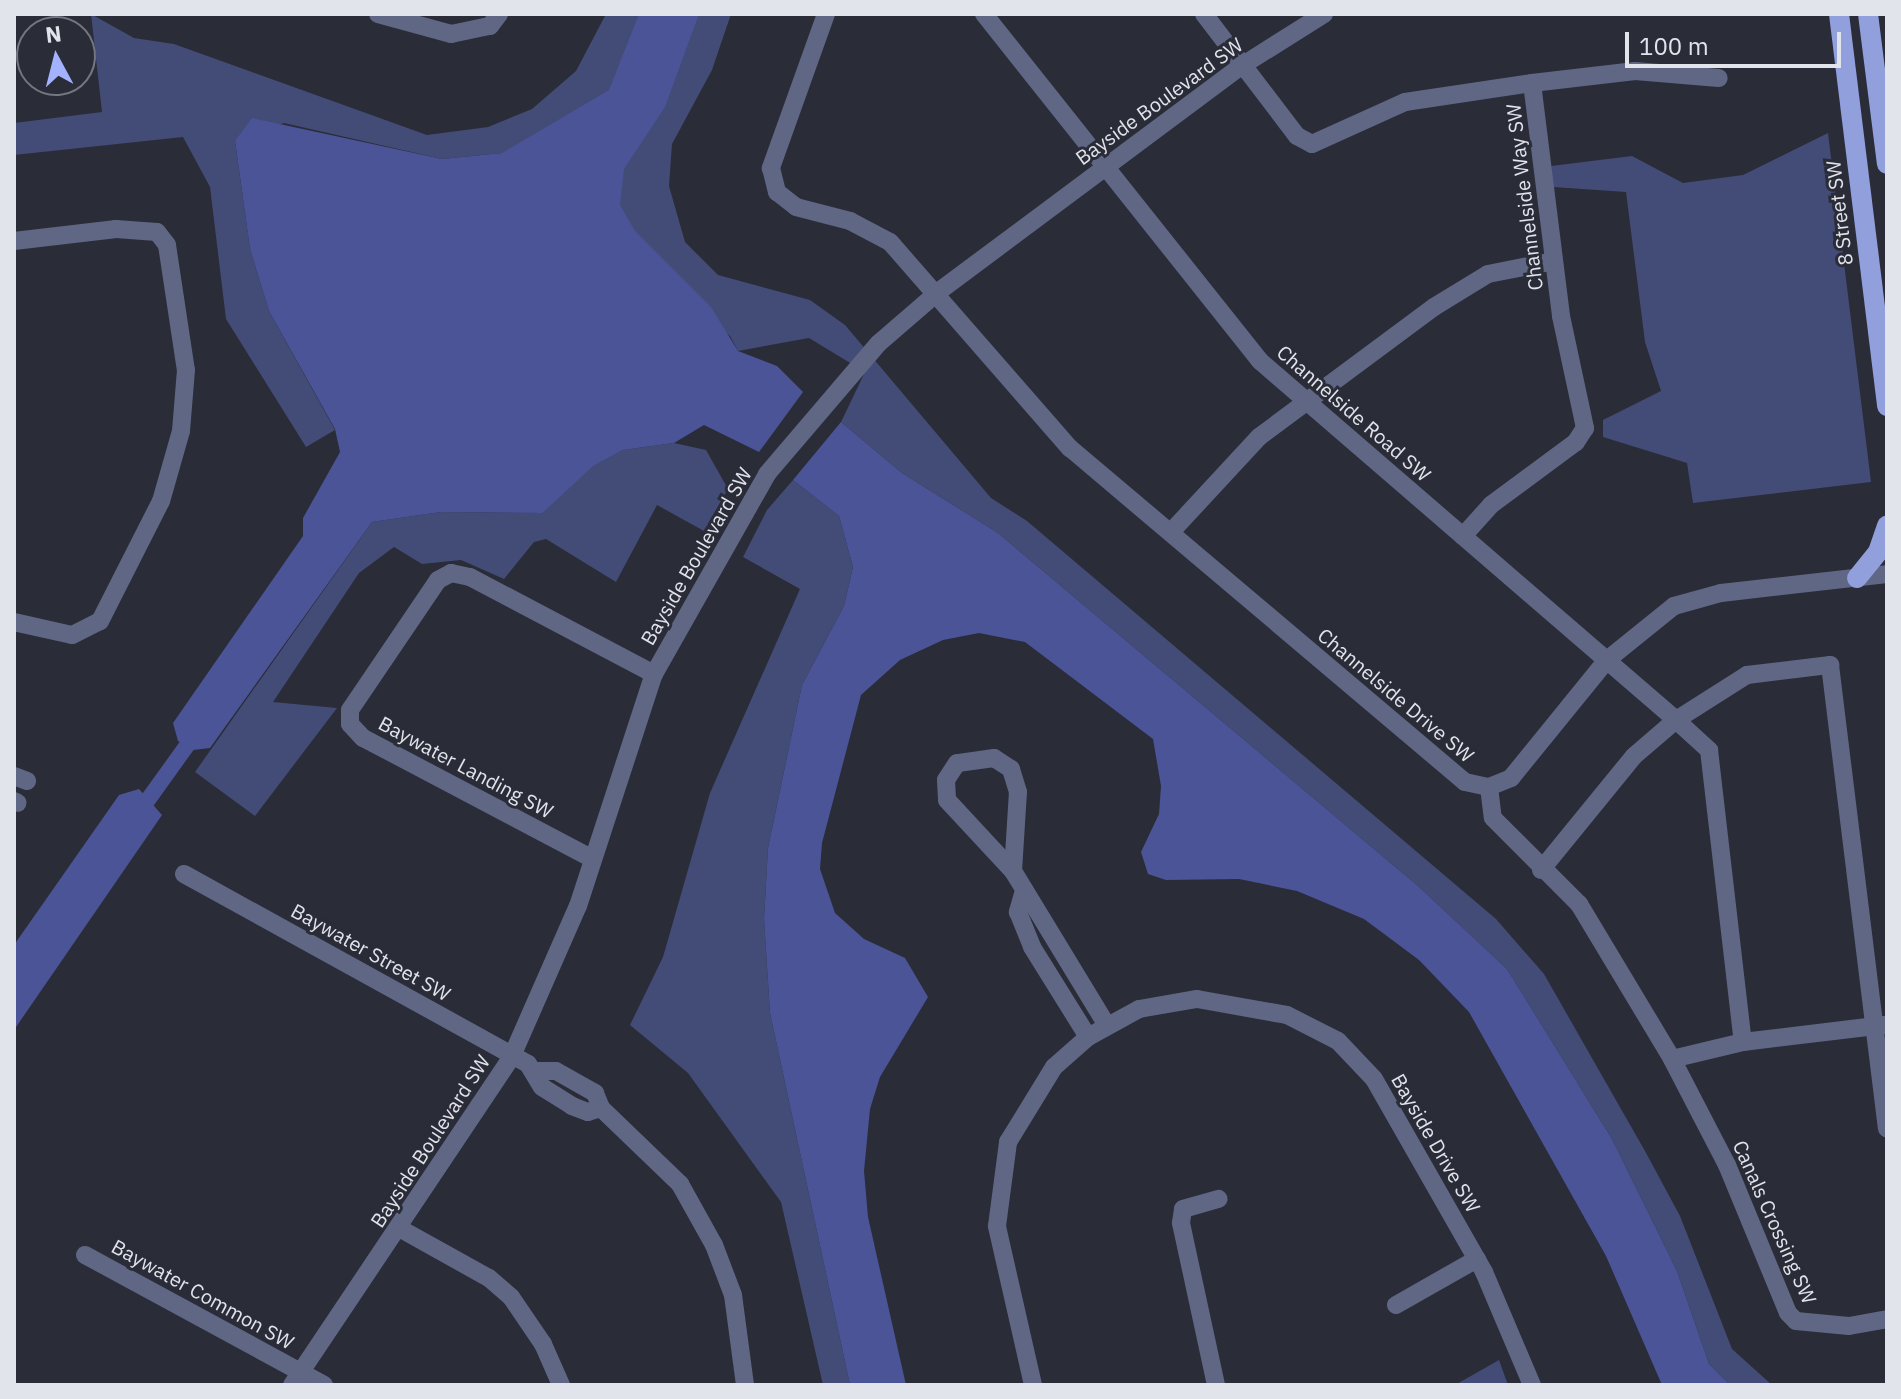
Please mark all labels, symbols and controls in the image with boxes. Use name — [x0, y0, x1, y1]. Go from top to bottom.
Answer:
north arrow — [16, 16, 96, 96]
scale bar — [1629, 16, 1845, 66]
text: N — [44, 18, 63, 49]
text: 100 m — [1639, 30, 1709, 62]
street label: Bayside Boulevard SW — [1071, 32, 1247, 170]
street label: Channelside Way SW — [1501, 102, 1547, 292]
street label: 8 Street SW — [1821, 159, 1857, 267]
street label: Channelside Road SW — [1272, 340, 1436, 486]
street label: Bayside Boulevard SW — [635, 463, 757, 649]
street label: Channelside Drive SW — [1313, 623, 1479, 767]
street label: Baywater Landing SW — [375, 711, 557, 823]
street label: Baywater Street SW — [287, 898, 455, 1006]
street label: Bayside Boulevard SW — [365, 1050, 495, 1232]
street label: Bayside Drive SW — [1387, 1069, 1485, 1217]
street label: Canals Crossing SW — [1728, 1137, 1822, 1307]
street label: Baywater Common SW — [108, 1234, 298, 1354]

